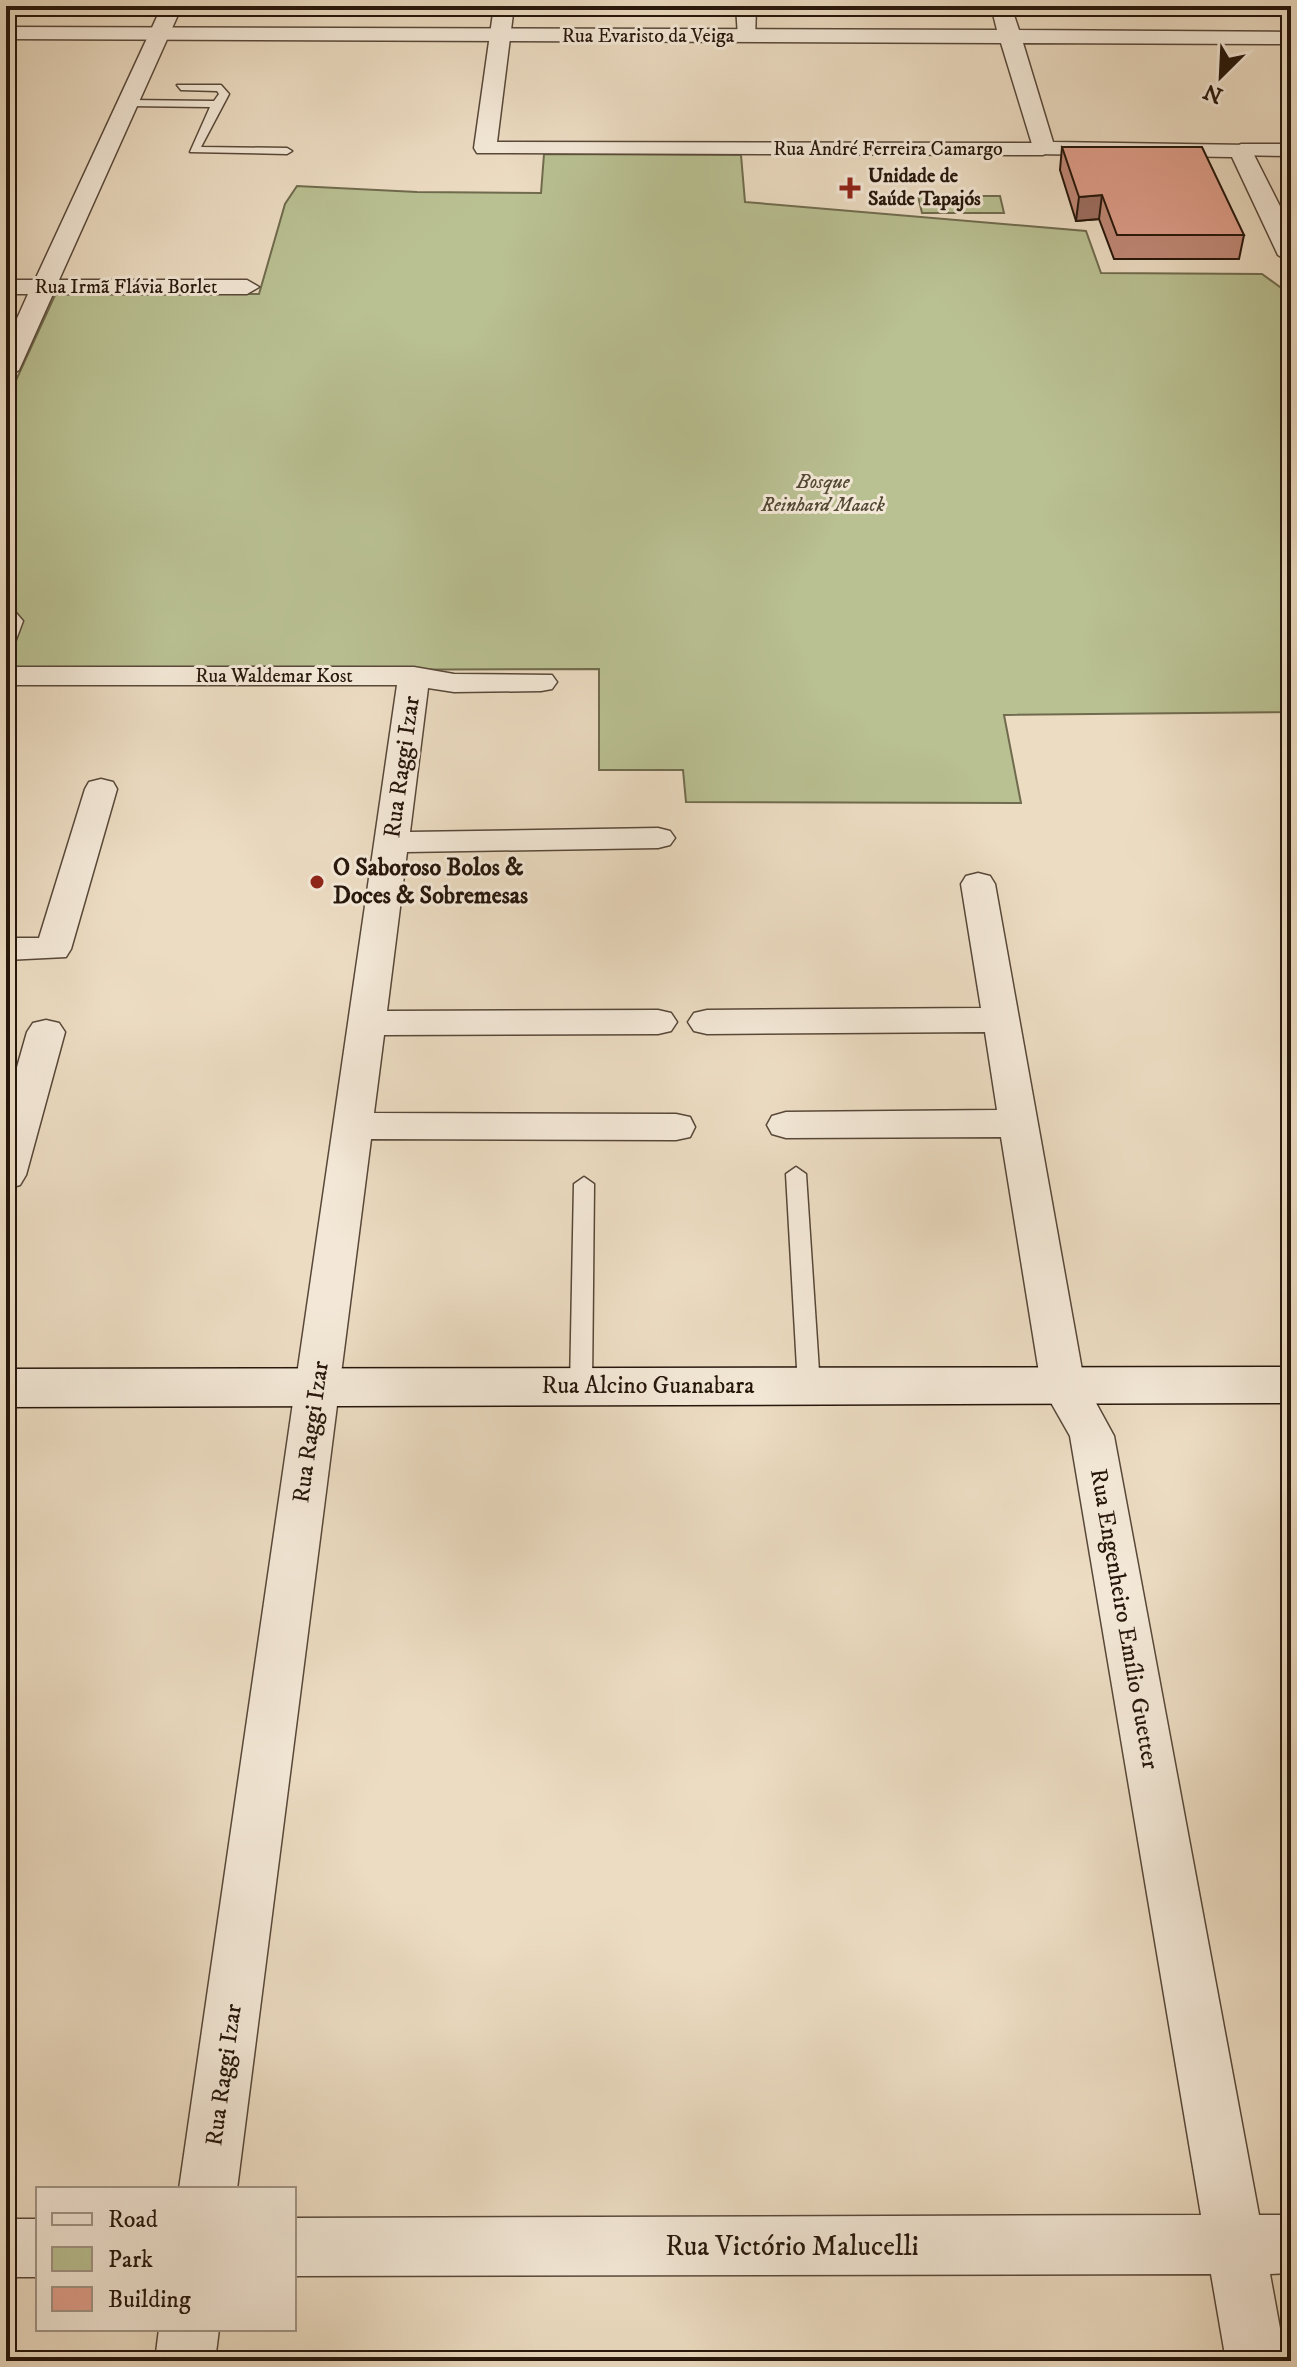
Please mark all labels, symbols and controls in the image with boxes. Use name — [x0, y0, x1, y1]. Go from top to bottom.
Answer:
street label: Rua Evaristo da Veiga — [562, 24, 735, 49]
north arrow — [1181, 36, 1261, 116]
text: N — [1200, 77, 1227, 109]
street label: Rua André Ferreira Camargo — [773, 137, 1003, 162]
place label: Unidade de Saúde Tapajós — [868, 164, 981, 212]
marker: Unidade de Saúde Tapajós — [839, 177, 861, 199]
street label: Rua Irmã Flávia Borlet — [35, 275, 217, 300]
park label: Bosque Reinhard Maack — [760, 470, 885, 518]
street label: Rua Waldemar Kost — [195, 664, 353, 689]
street label: Rua Raggi Izar — [377, 694, 427, 840]
place label: O Saboroso Bolos & Doces & Sobremesas — [333, 853, 528, 911]
marker: O Saboroso Bolos & Doces & Sobremesas — [308, 873, 326, 891]
street label: Rua Raggi Izar — [286, 1359, 336, 1505]
street label: Rua Alcino Guanabara — [542, 1371, 755, 1401]
street label: Rua Engenheiro Emílio Guetter — [1083, 1466, 1165, 1772]
street label: Rua Raggi Izar — [199, 2002, 249, 2148]
legend — [36, 2187, 296, 2331]
text: Road — [108, 2205, 158, 2235]
street label: Rua Victório Malucelli — [665, 2229, 919, 2264]
text: Park — [108, 2245, 153, 2275]
text: Building — [108, 2285, 191, 2315]

